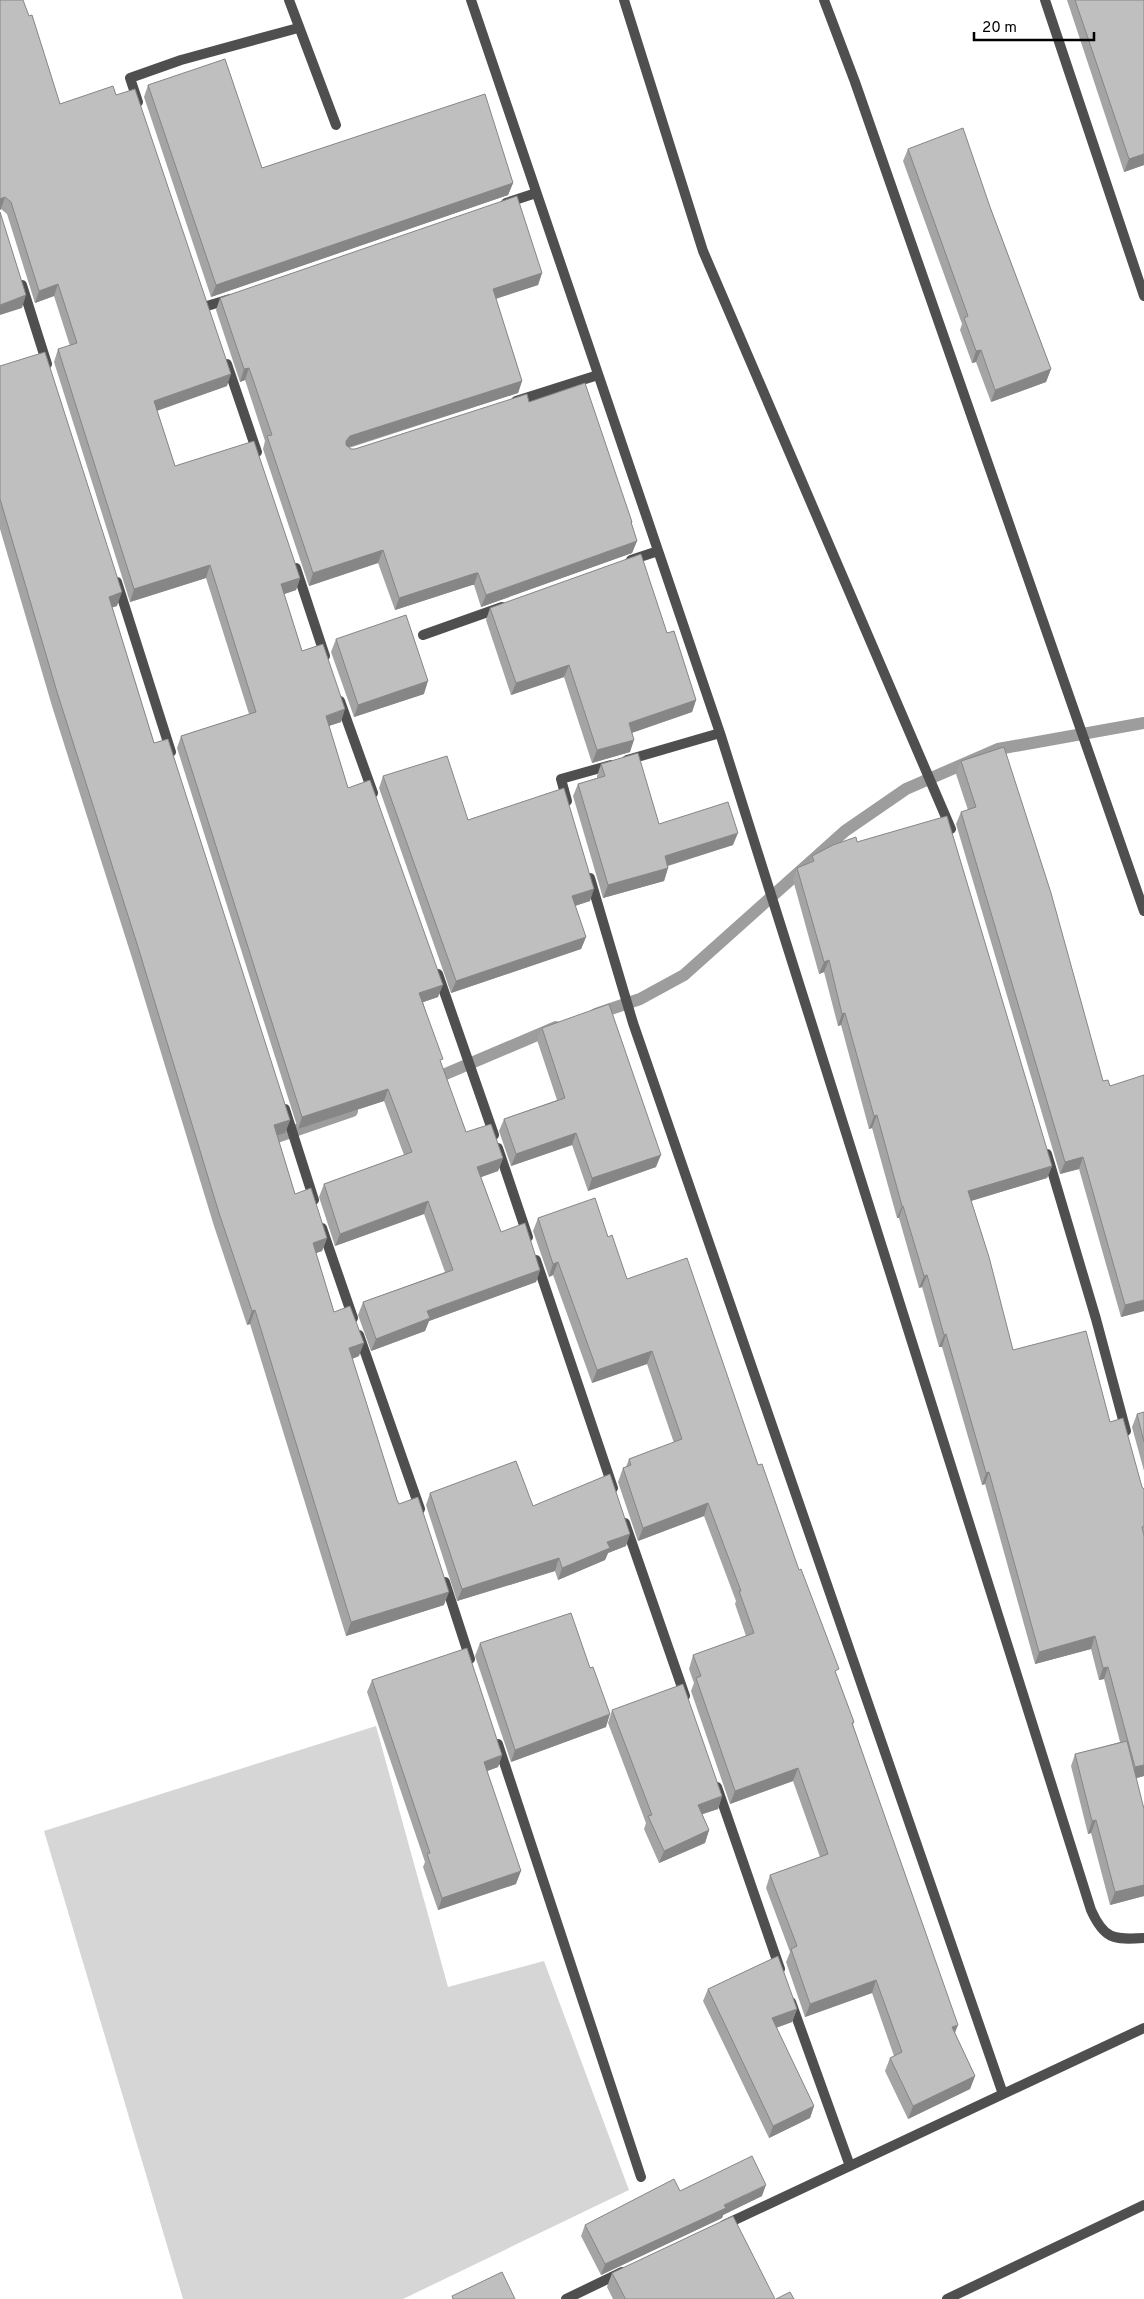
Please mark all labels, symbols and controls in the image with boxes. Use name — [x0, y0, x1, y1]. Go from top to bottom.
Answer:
scale bar — [974, 10, 1094, 42]
text: 20 m — [982, 19, 1017, 38]

